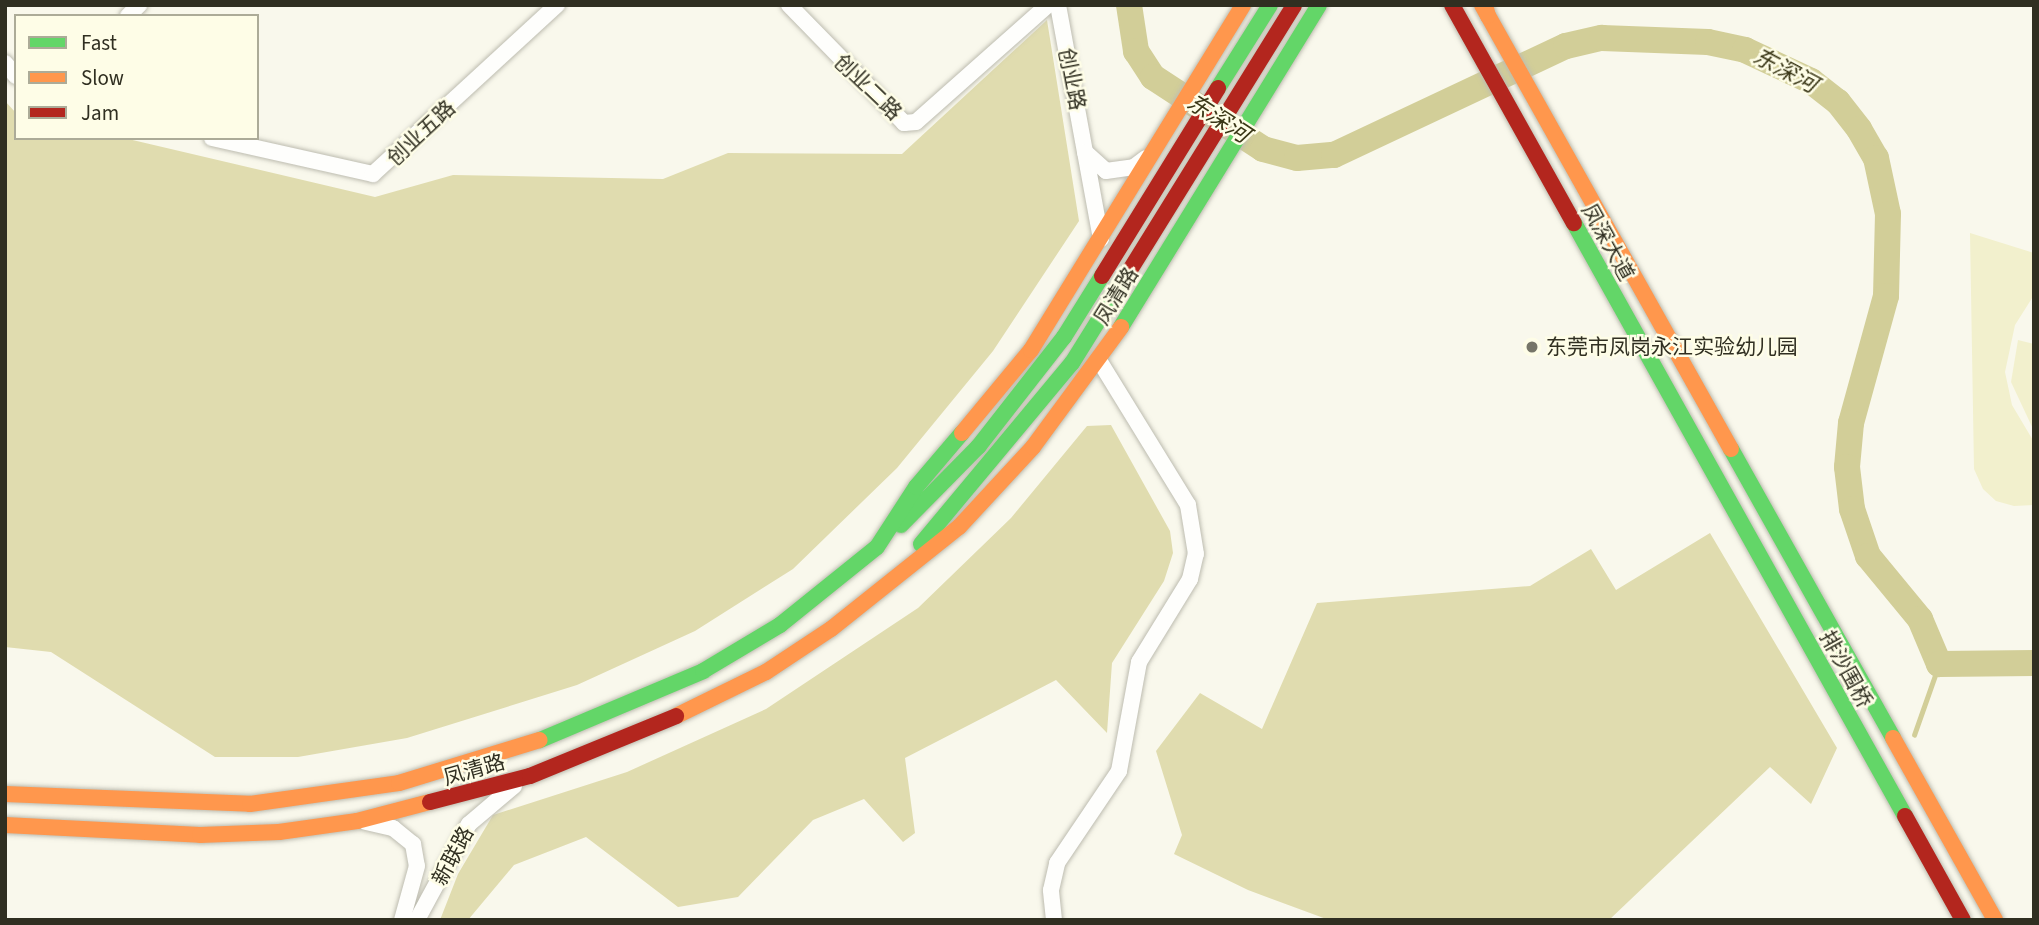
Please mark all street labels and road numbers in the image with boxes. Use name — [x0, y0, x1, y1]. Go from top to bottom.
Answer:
street label: 创业路 — [1054, 46, 1090, 112]
street label: 创业二路 — [829, 49, 907, 125]
street label: 创业五路 — [382, 95, 460, 171]
street label: 凤深大道 — [1577, 199, 1639, 285]
street label: 凤清路 — [1089, 263, 1143, 329]
street label: 排沙围桥 — [1815, 626, 1877, 712]
street label: 凤清路 — [440, 749, 508, 791]
street label: 新联路 — [427, 822, 479, 890]

